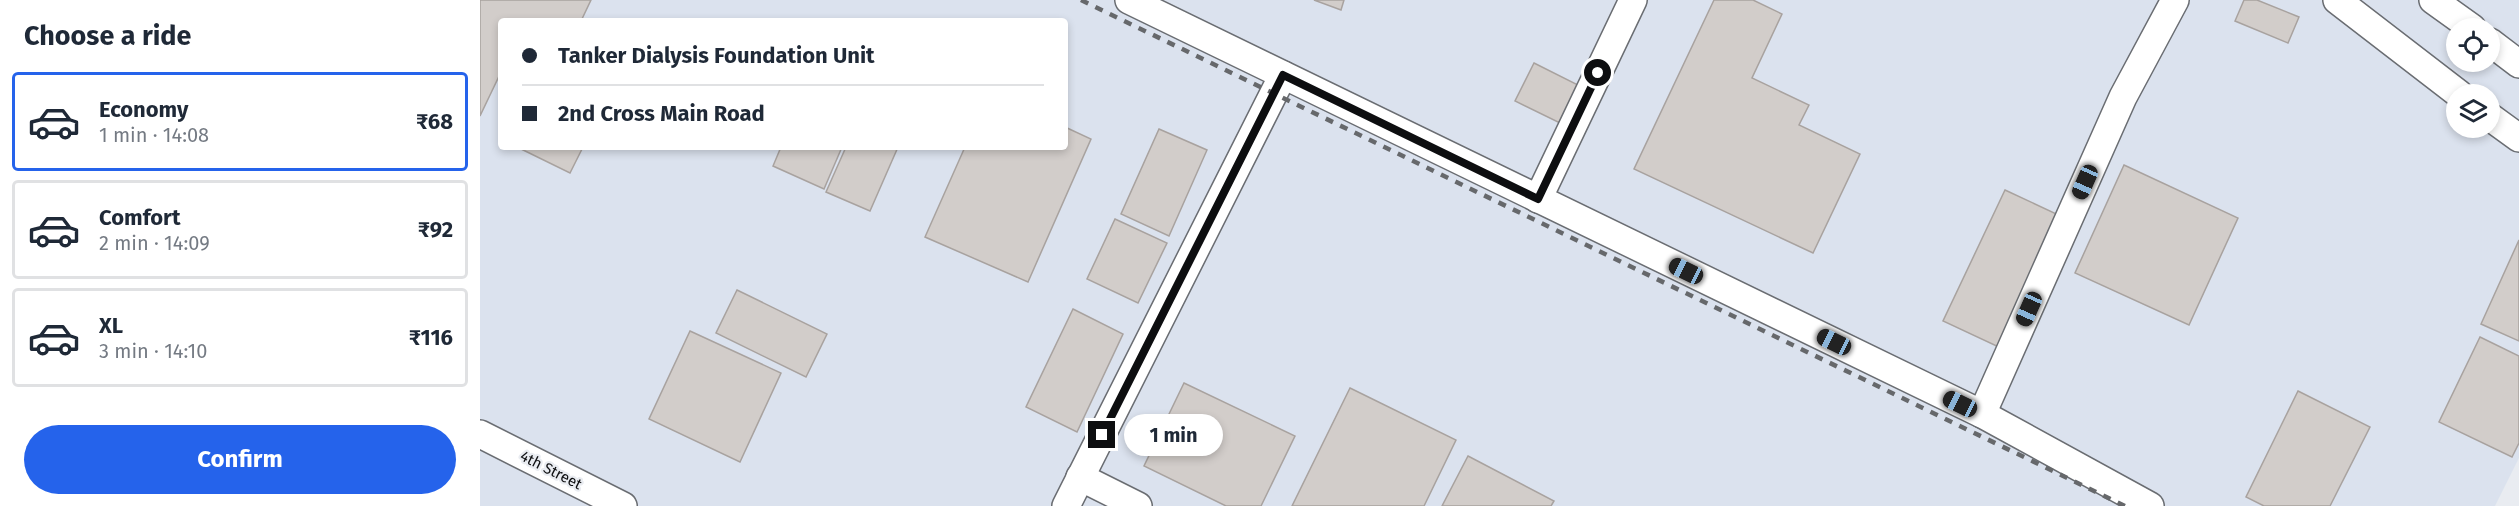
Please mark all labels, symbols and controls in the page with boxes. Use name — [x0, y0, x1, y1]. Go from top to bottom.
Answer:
map controls — [2446, 18, 2500, 138]
button: locate — [2446, 18, 2500, 72]
text: Choose a ride — [24, 20, 191, 52]
text: Tanker Dialysis Foundation Unit — [558, 42, 875, 69]
route start — [1584, 59, 1611, 86]
button: layers — [2446, 84, 2500, 138]
icon: car — [27, 95, 81, 149]
text: Economy — [99, 96, 188, 123]
text: 2nd Cross Main Road — [558, 100, 765, 127]
text: ₹68 — [416, 108, 453, 135]
text: 1 min · 14:08 — [99, 123, 209, 147]
car — [2069, 162, 2101, 202]
icon: car — [27, 203, 81, 257]
text: Comfort — [99, 204, 180, 231]
text: ₹92 — [418, 216, 453, 243]
text: 2 min · 14:09 — [99, 231, 210, 255]
car — [1666, 255, 1706, 287]
car — [2013, 289, 2045, 329]
icon: car — [27, 311, 81, 365]
text: XL — [99, 312, 123, 339]
text: ₹116 — [409, 324, 453, 351]
car — [1814, 326, 1854, 358]
text: 3 min · 14:10 — [99, 339, 207, 363]
car — [1940, 388, 1980, 420]
callout: 1 min — [1123, 414, 1222, 456]
route end — [1088, 421, 1115, 448]
text: 1 min — [1149, 423, 1198, 447]
button: Confirm — [24, 425, 456, 494]
street label: 4th Street — [517, 447, 585, 493]

